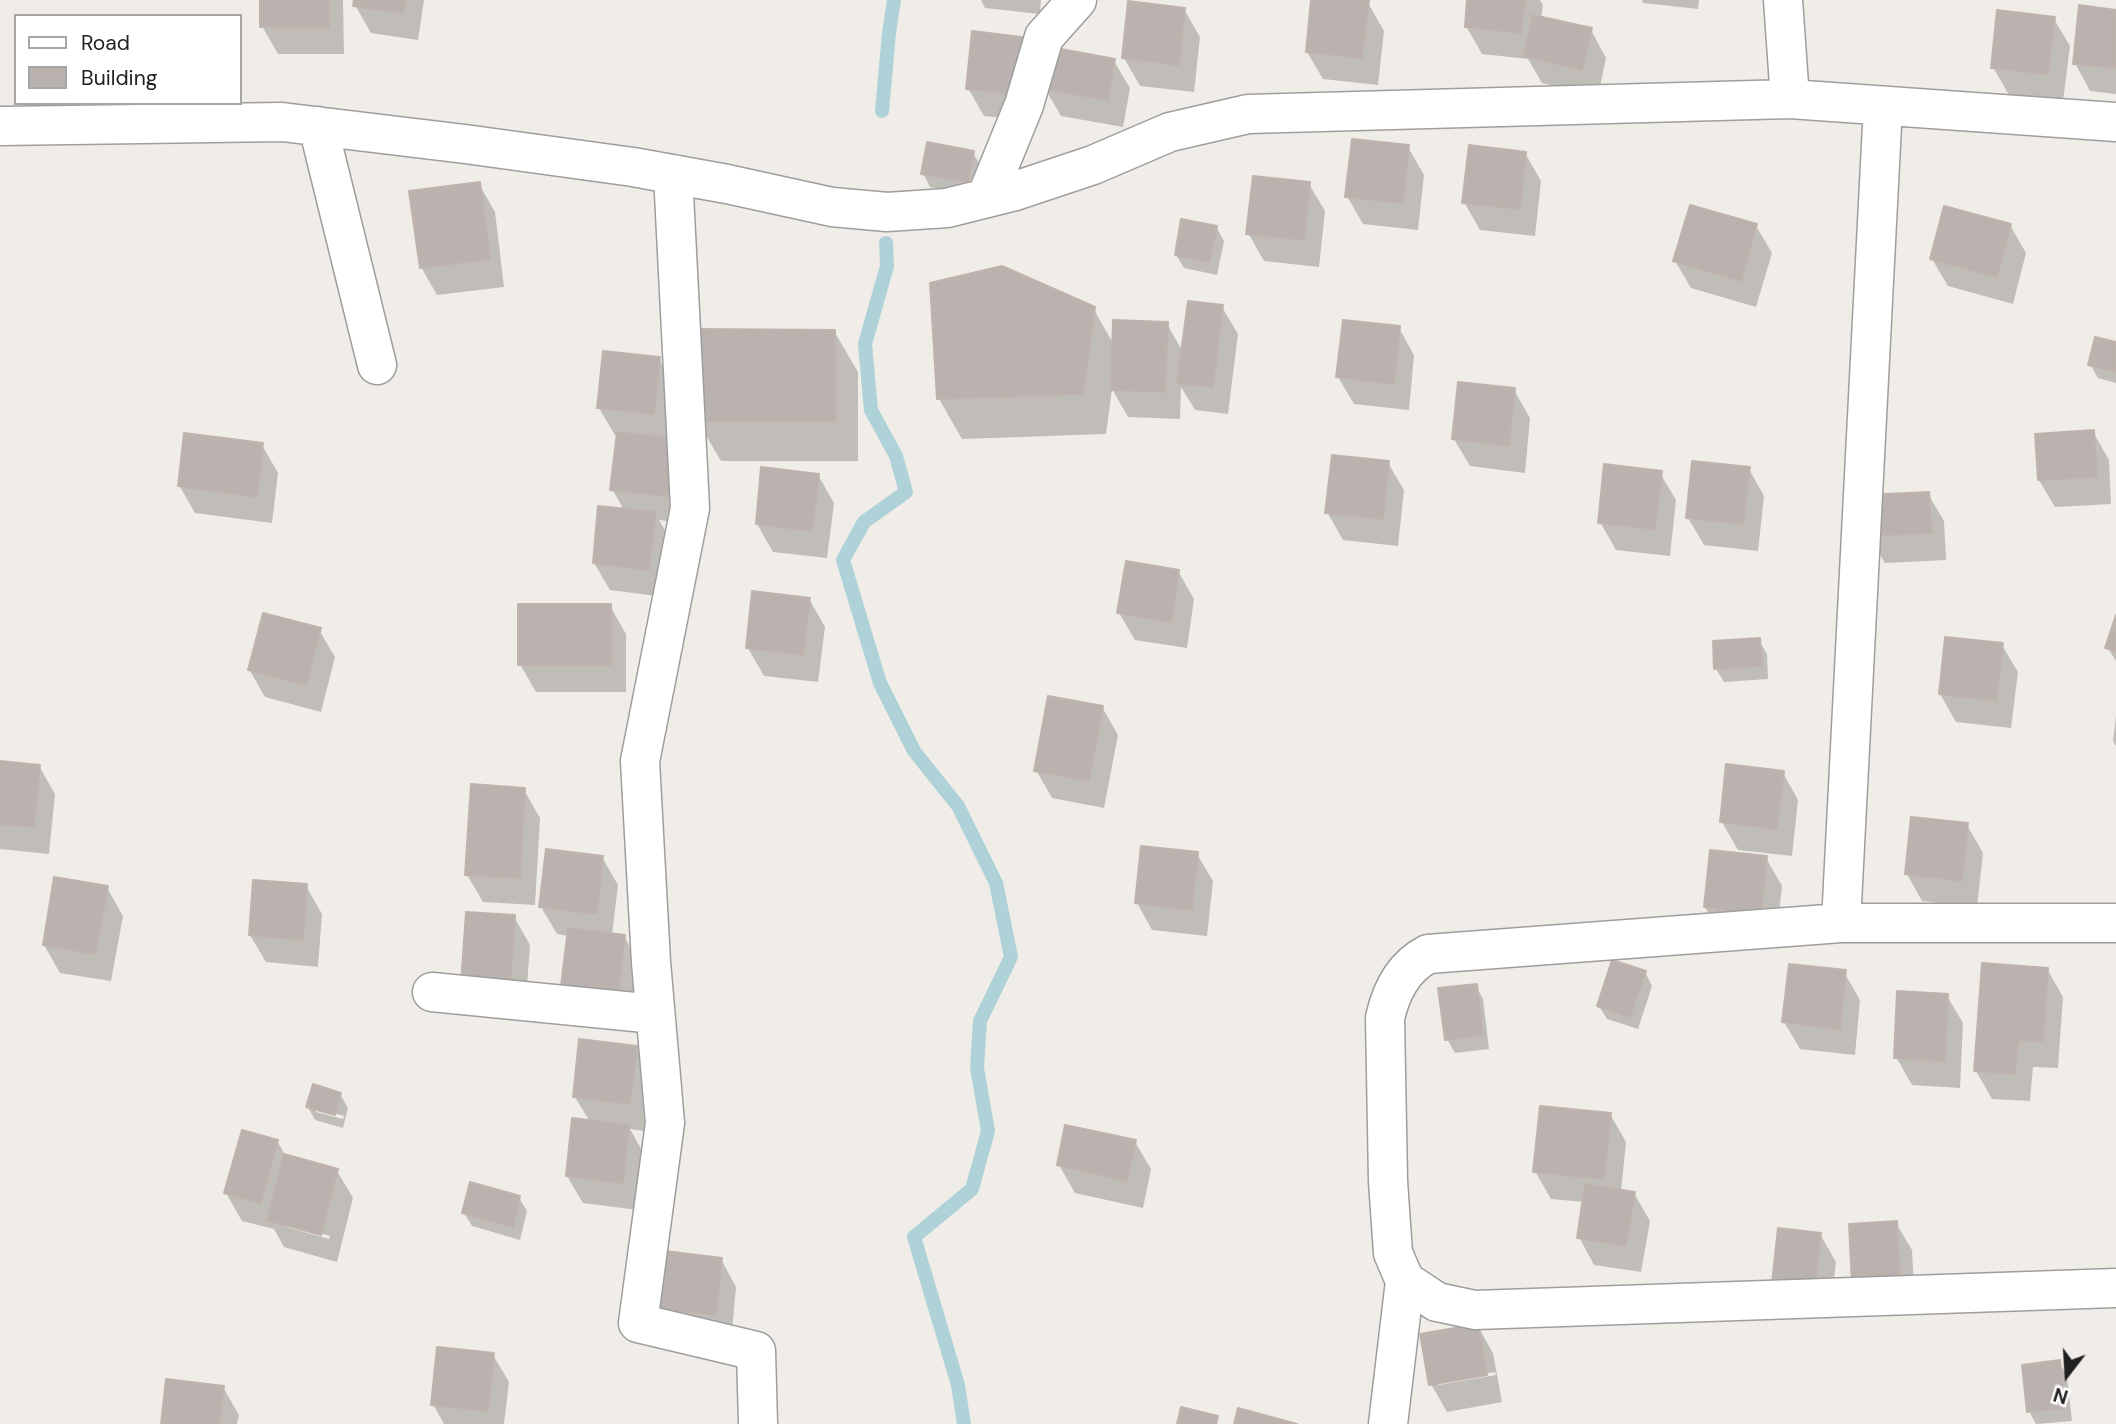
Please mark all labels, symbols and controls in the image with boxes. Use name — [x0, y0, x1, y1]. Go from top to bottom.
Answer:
legend — [14, 14, 242, 105]
text: Road — [81, 29, 130, 57]
text: Building — [81, 64, 157, 92]
north arrow — [2032, 1340, 2102, 1410]
text: N — [2050, 1382, 2071, 1410]

